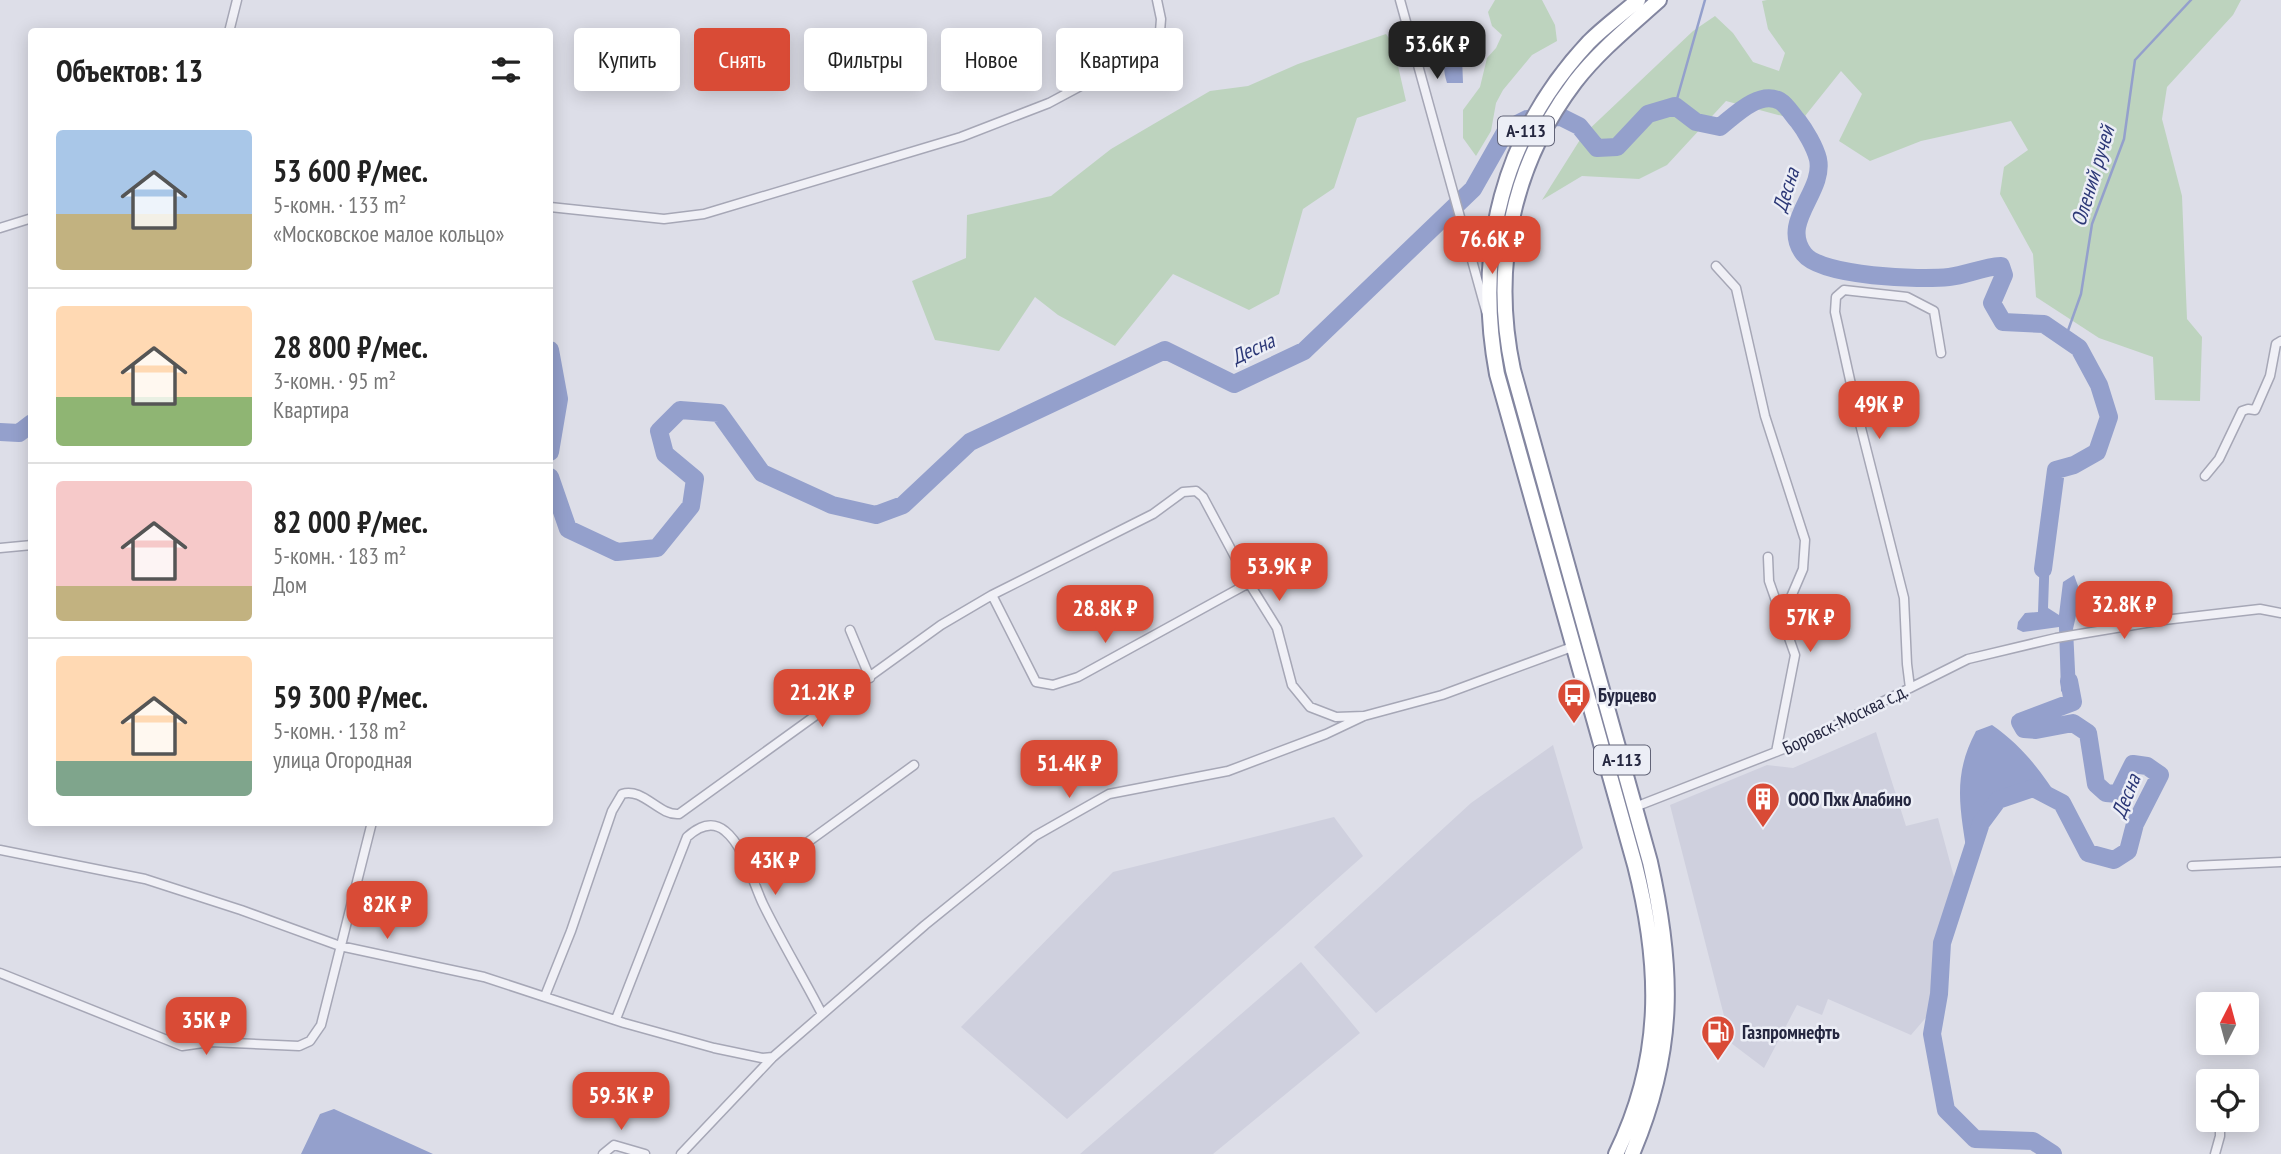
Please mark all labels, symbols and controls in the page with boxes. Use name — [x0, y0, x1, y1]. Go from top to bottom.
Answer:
pin: 53.6K ₽ — [1372, 22, 1502, 81]
chip: Купить — [574, 28, 680, 91]
chip: Снять — [694, 28, 790, 91]
chip: Фильтры — [804, 28, 927, 91]
chip: Новое — [941, 28, 1042, 91]
chip: Квартира — [1056, 28, 1183, 91]
text: 53.6K ₽ — [1405, 29, 1469, 58]
text: Объектов: 13 — [56, 51, 203, 90]
icon: filters — [487, 51, 525, 89]
road number: А-113 — [1498, 116, 1554, 146]
water label: Олений ручей — [2065, 121, 2121, 229]
text: 53 600 ₽/мес. — [273, 151, 428, 190]
icon: home — [112, 158, 196, 242]
water label: Десна — [1765, 163, 1806, 216]
text: 5-комн. · 133 m² — [273, 190, 406, 219]
pin: 76.6K ₽ — [1427, 216, 1557, 276]
text: «Московское малое кольцо» — [273, 219, 504, 248]
text: 76.6K ₽ — [1460, 224, 1524, 253]
water label: Десна — [1226, 326, 1280, 371]
text: 28 800 ₽/мес. — [273, 327, 428, 366]
icon: home — [112, 334, 196, 418]
text: 3-комн. · 95 m² — [273, 366, 396, 395]
pin: 49K ₽ — [1830, 382, 1928, 441]
text: 49K ₽ — [1854, 389, 1904, 418]
text: Квартира — [273, 395, 349, 424]
text: 82 000 ₽/мес. — [273, 502, 428, 541]
icon: home — [112, 509, 196, 593]
text: 5-комн. · 183 m² — [273, 541, 406, 570]
pin: 53.9K ₽ — [1214, 544, 1344, 603]
text: 53.9K ₽ — [1247, 551, 1311, 580]
text: Дом — [273, 570, 307, 599]
pin: 32.8K ₽ — [2059, 582, 2189, 641]
pin: 28.8K ₽ — [1040, 586, 1170, 645]
text: 32.8K ₽ — [2092, 589, 2156, 618]
text: 28.8K ₽ — [1073, 593, 1137, 622]
pin: 57K ₽ — [1761, 594, 1859, 654]
text: 57K ₽ — [1785, 602, 1835, 631]
pin: 21.2K ₽ — [757, 670, 887, 729]
bus stop icon: Бурцево — [1555, 676, 1593, 725]
text: 59 300 ₽/мес. — [273, 677, 428, 716]
text: 21.2K ₽ — [790, 677, 854, 706]
street label: Боровск-Москва с.д. — [1779, 678, 1911, 760]
place label: Бурцево — [1598, 683, 1656, 707]
icon: home — [112, 684, 196, 768]
text: 5-комн. · 138 m² — [273, 716, 406, 745]
pin: 51.4K ₽ — [1004, 740, 1134, 800]
text: улица Огородная — [273, 745, 412, 774]
road number: А-113 — [1594, 746, 1650, 774]
text: 51.4K ₽ — [1037, 748, 1101, 777]
water label: Десна — [2104, 769, 2147, 822]
building icon: ООО Пхк Алабино — [1744, 780, 1782, 829]
place label: ООО Пхк Алабино — [1788, 787, 1911, 811]
pin: 43K ₽ — [726, 838, 824, 897]
text: 43K ₽ — [750, 845, 800, 874]
pin: 82K ₽ — [338, 881, 436, 941]
text: 82K ₽ — [362, 889, 412, 918]
north arrow — [2196, 992, 2259, 1055]
map controls — [2196, 992, 2259, 1132]
pin: 35K ₽ — [157, 998, 255, 1057]
text: 35K ₽ — [181, 1005, 231, 1034]
fuel station icon: Газпромнефть — [1699, 1013, 1737, 1062]
place label: Газпромнефть — [1742, 1020, 1840, 1044]
button: locate — [2196, 1069, 2259, 1132]
pin: 59.3K ₽ — [556, 1072, 686, 1132]
text: 59.3K ₽ — [589, 1080, 653, 1109]

